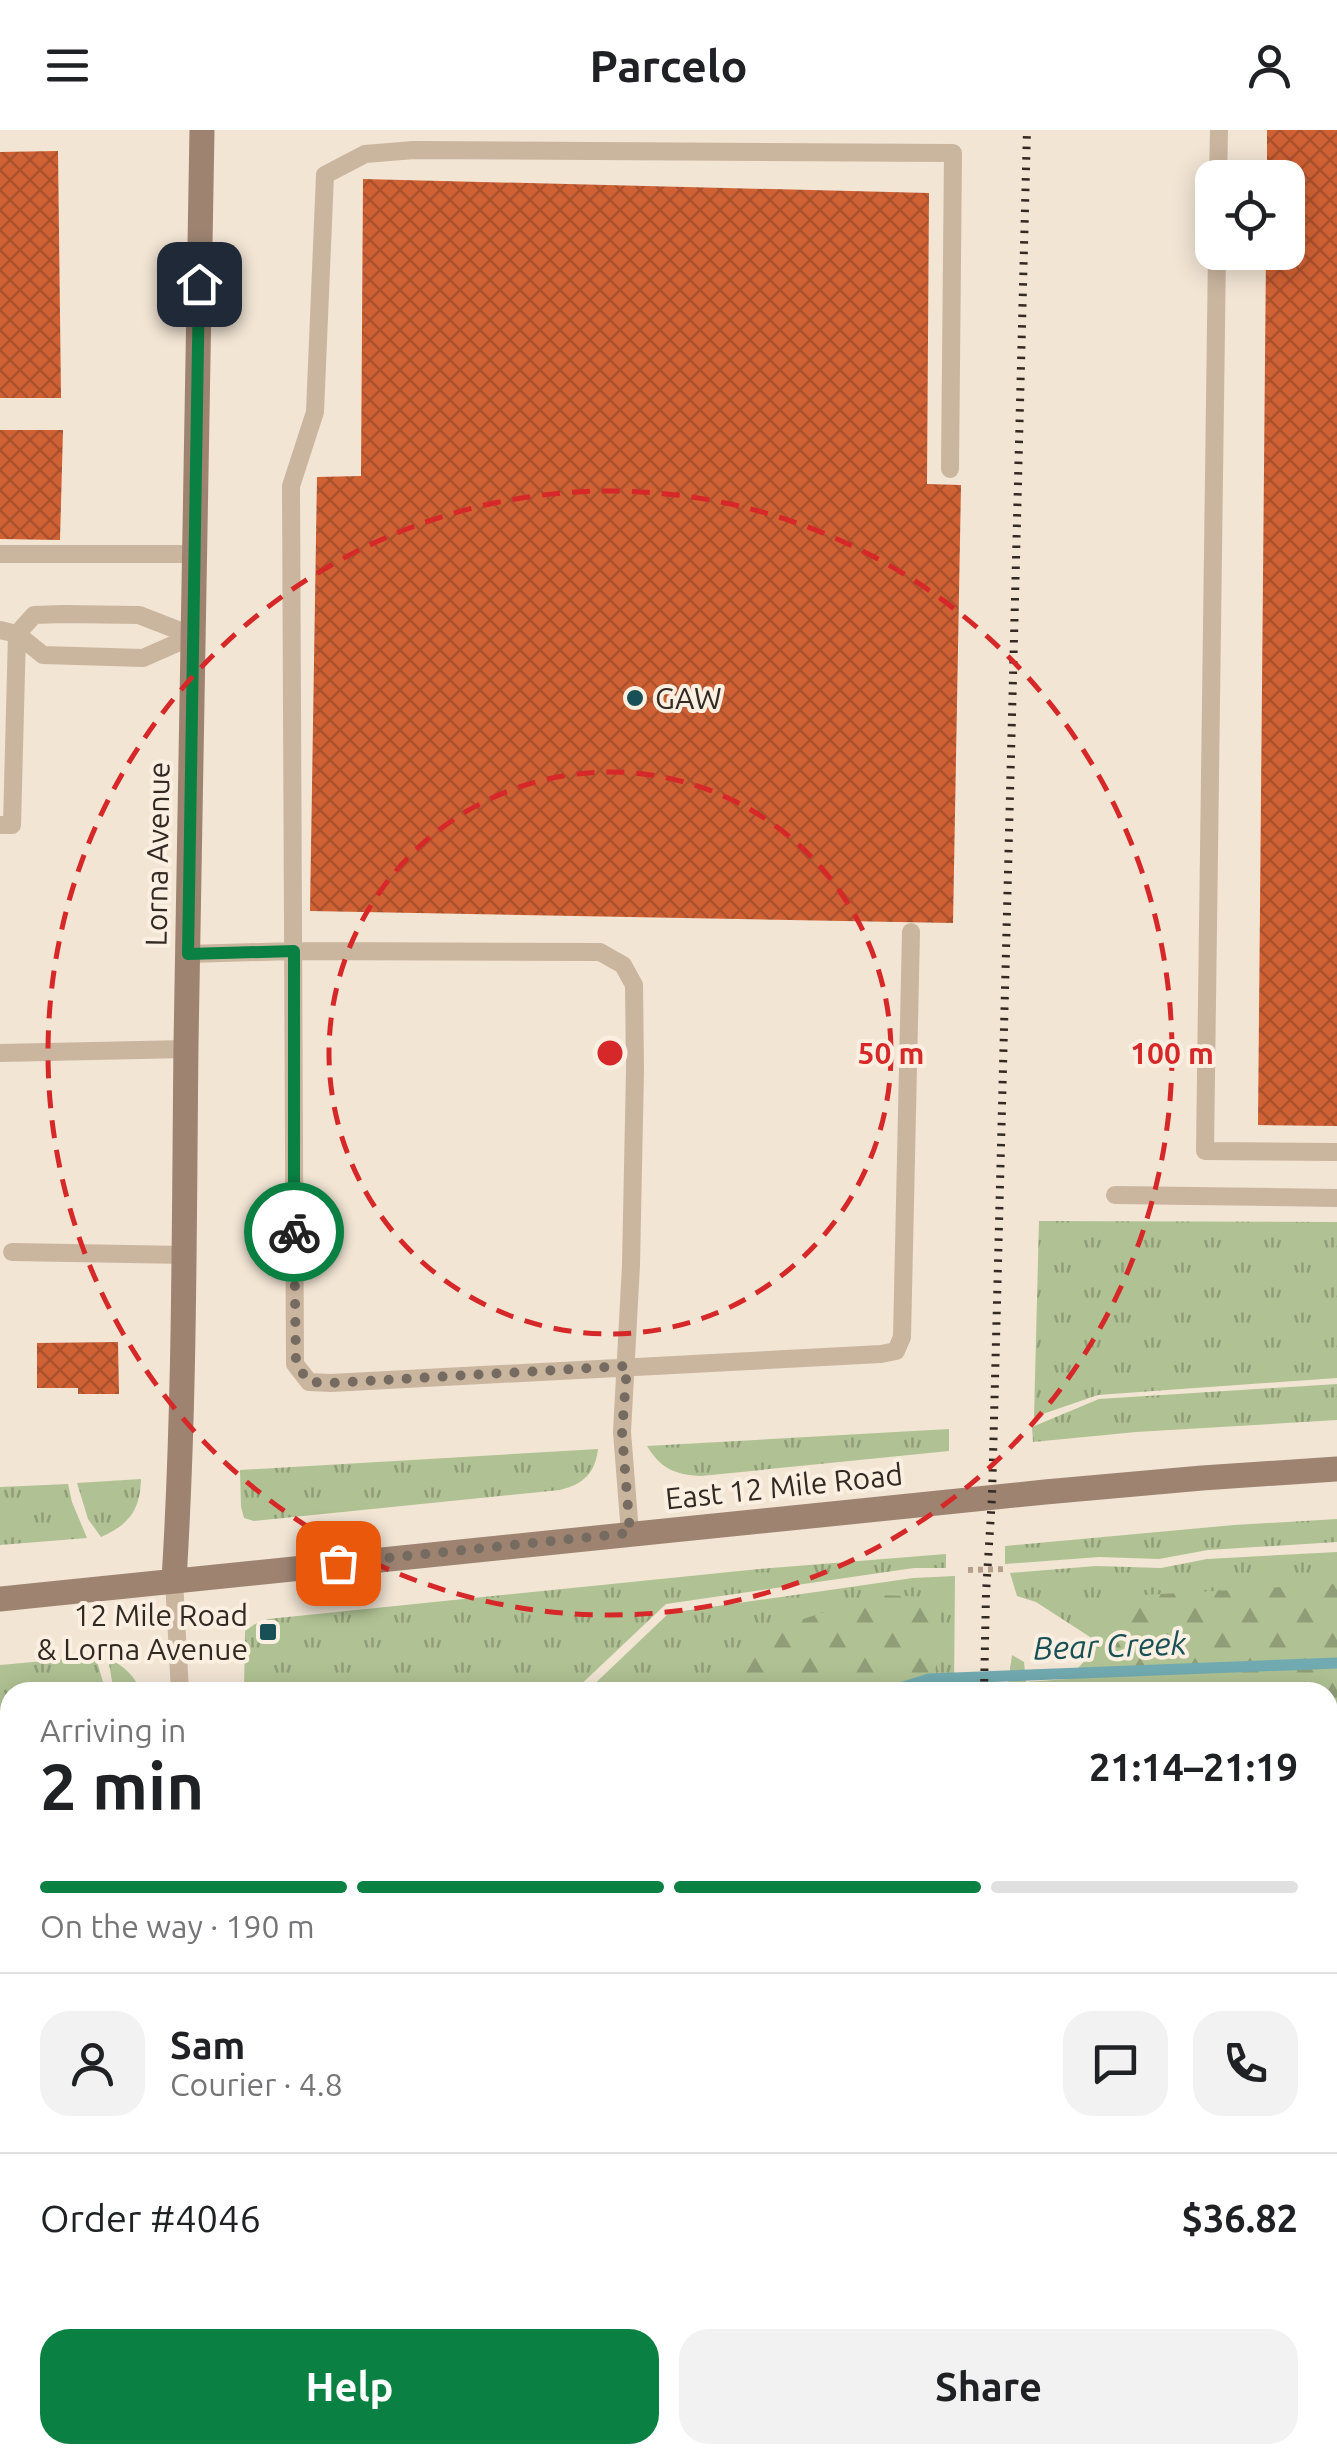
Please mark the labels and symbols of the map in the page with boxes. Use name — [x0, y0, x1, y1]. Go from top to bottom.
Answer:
pin — [157, 242, 242, 327]
place label: GAW — [655, 681, 722, 715]
marker: GAW — [624, 687, 646, 709]
street label: Lorna Avenue — [138, 761, 176, 947]
centre of rings — [592, 1035, 628, 1071]
text: 50 m — [858, 1036, 924, 1070]
text: 100 m — [1130, 1036, 1214, 1070]
courier — [244, 1182, 344, 1282]
street label: East 12 Mile Road — [664, 1457, 904, 1515]
pin — [296, 1521, 381, 1606]
place label: 12 Mile Road & Lorna Avenue — [37, 1598, 248, 1666]
marker: 12 Mile Road & Lorna Avenue — [257, 1621, 279, 1643]
water label: Bear Creek — [1033, 1624, 1188, 1666]

